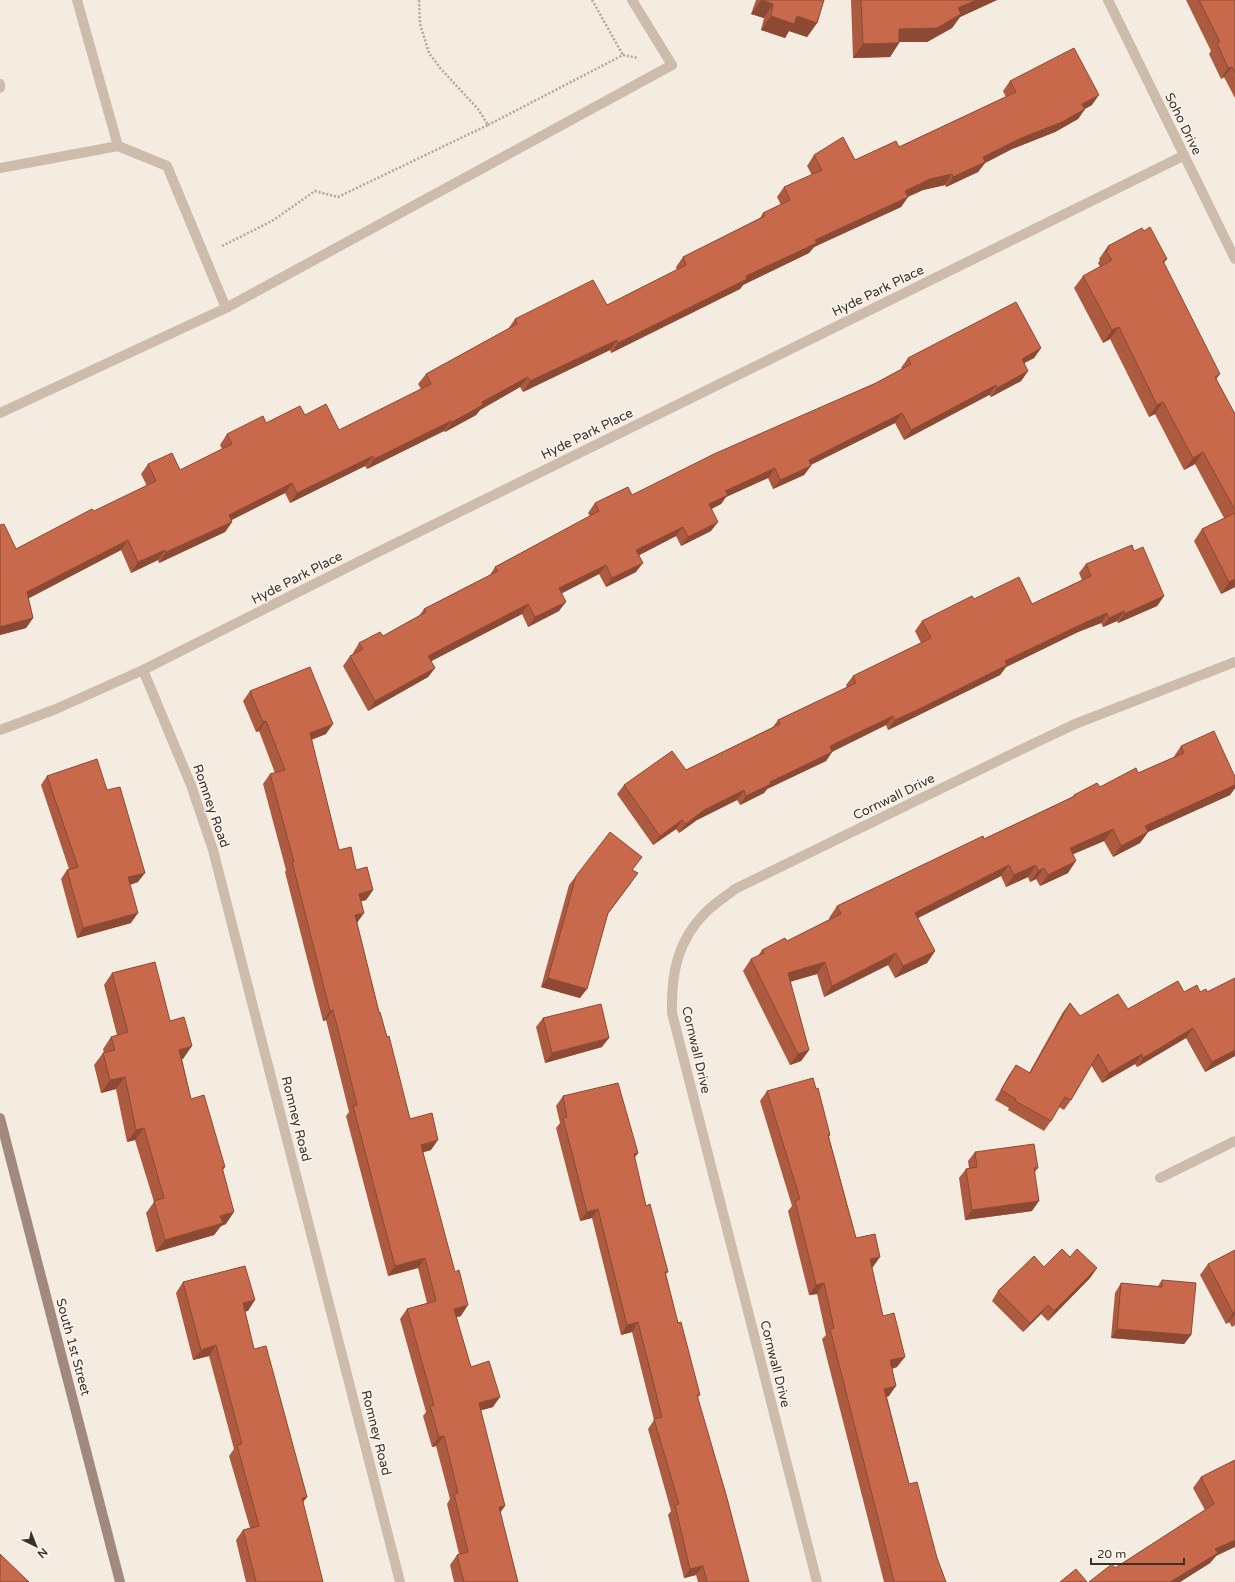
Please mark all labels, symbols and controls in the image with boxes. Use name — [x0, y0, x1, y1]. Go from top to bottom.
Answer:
street label: Soho Drive — [1161, 90, 1205, 158]
street label: Hyde Park Place — [829, 262, 927, 320]
street label: Hyde Park Place — [538, 405, 636, 463]
street label: Hyde Park Place — [249, 548, 345, 608]
street label: Romney Road — [189, 762, 233, 850]
street label: Cornwall Drive — [851, 770, 937, 824]
street label: Cornwall Drive — [678, 1005, 714, 1095]
street label: Romney Road — [278, 1075, 314, 1163]
street label: South 1st Street — [52, 1297, 94, 1397]
street label: Cornwall Drive — [756, 1319, 794, 1409]
street label: Romney Road — [358, 1389, 394, 1477]
north arrow — [16, 1526, 56, 1566]
scale bar — [1091, 1540, 1184, 1566]
text: N — [35, 1545, 50, 1561]
text: 20 m — [1097, 1547, 1126, 1561]

